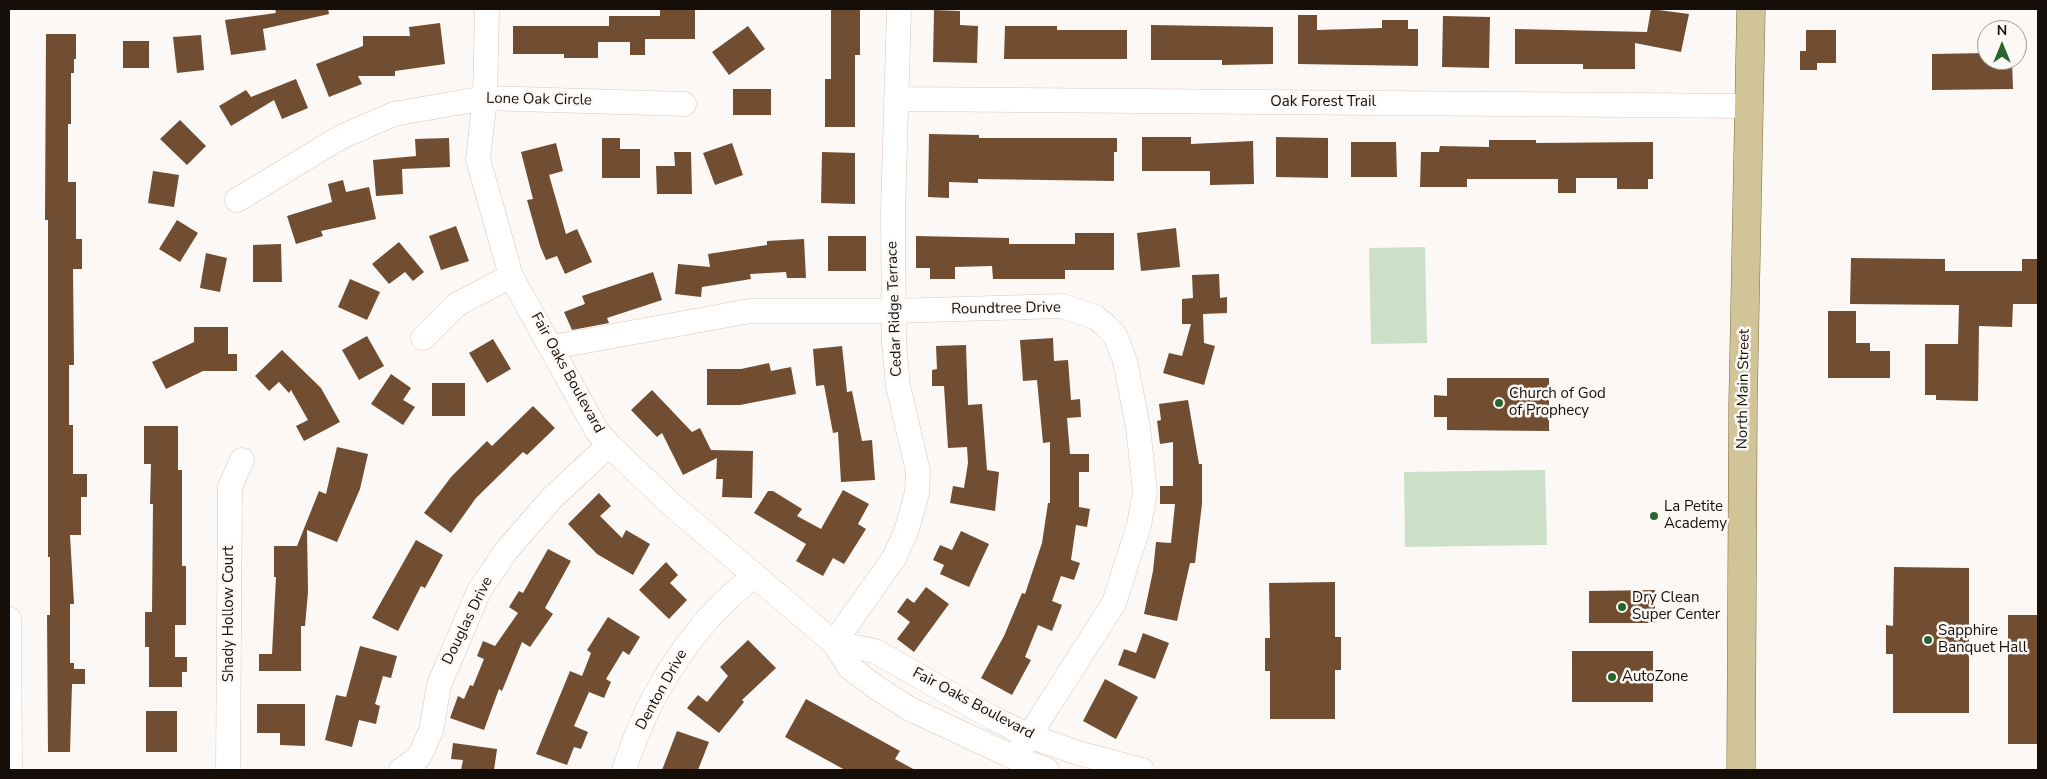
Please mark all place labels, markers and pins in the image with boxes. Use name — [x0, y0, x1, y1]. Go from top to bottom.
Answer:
place label: Church of God of Prophecy — [1509, 385, 1606, 420]
marker: Church of God of Prophecy — [1493, 397, 1505, 409]
place label: La Petite Academy — [1664, 498, 1727, 533]
marker: La Petite Academy — [1648, 510, 1660, 522]
place label: Dry Clean Super Center — [1632, 589, 1720, 624]
marker: Dry Clean Super Center — [1616, 601, 1628, 613]
place label: Sapphire Banquet Hall — [1938, 622, 2027, 657]
marker: Sapphire Banquet Hall — [1922, 634, 1934, 646]
place label: AutoZone — [1622, 668, 1688, 686]
marker: AutoZone — [1606, 671, 1618, 683]

